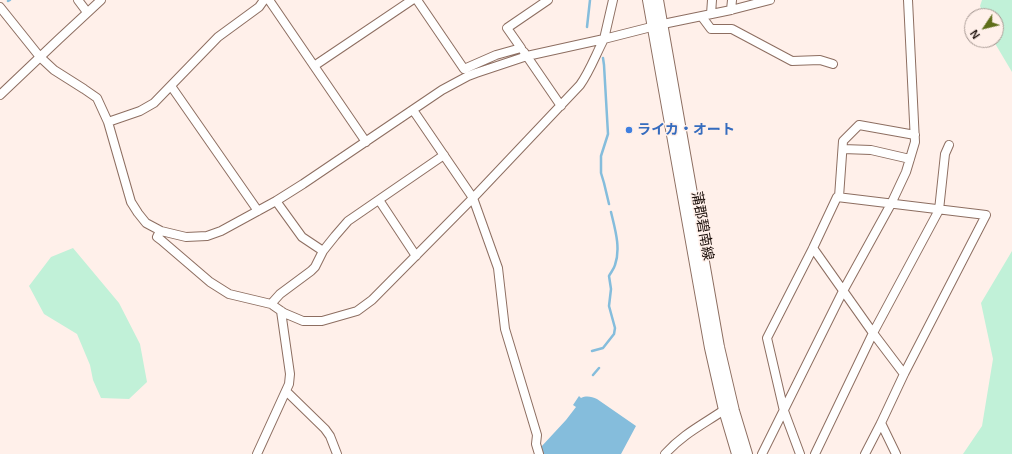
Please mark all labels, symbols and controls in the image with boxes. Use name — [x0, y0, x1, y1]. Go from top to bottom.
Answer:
north arrow — [964, 8, 1004, 48]
text: N — [968, 28, 982, 41]
place label: ライカ・オート — [637, 122, 735, 138]
marker: ライカ・オート — [624, 125, 634, 135]
street label: 蒲郡碧南線 — [688, 190, 716, 262]

